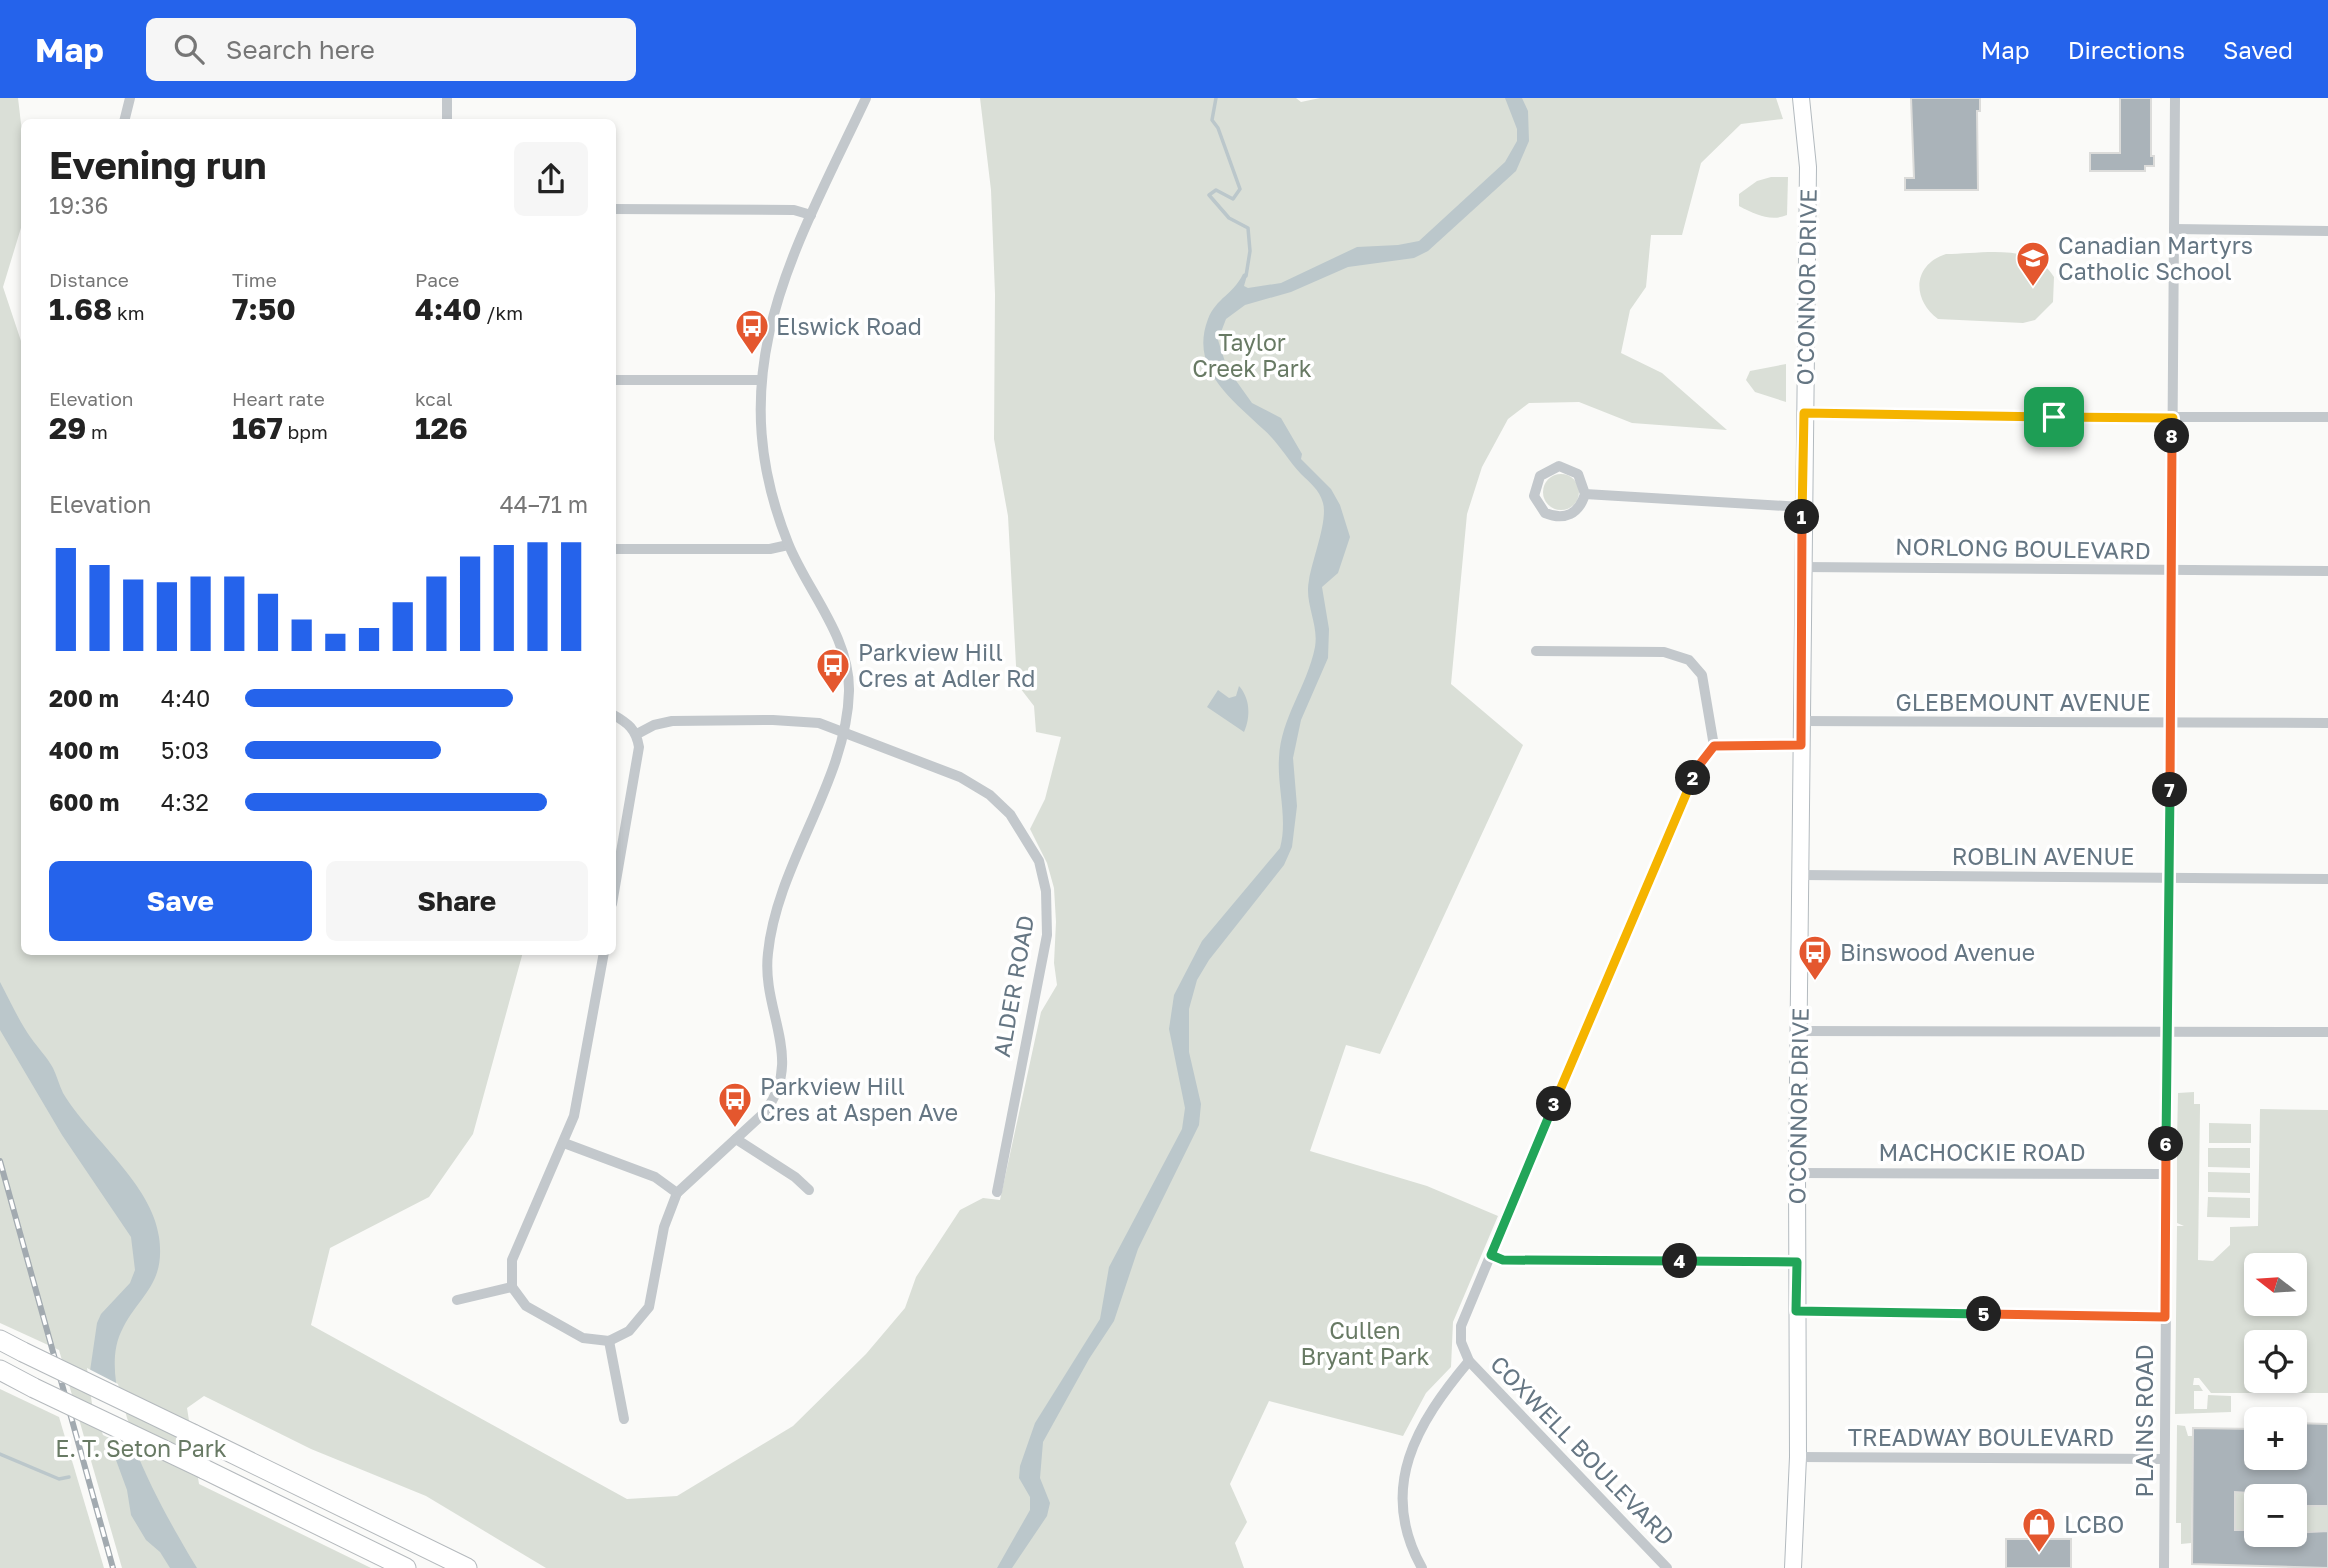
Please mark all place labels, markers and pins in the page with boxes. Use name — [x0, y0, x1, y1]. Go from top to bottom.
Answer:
place label: Canadian Martyrs Catholic School — [2058, 231, 2253, 285]
school or university icon: Canadian Martyrs Catholic School — [2014, 239, 2052, 288]
bus stop icon: Elswick Road — [733, 307, 771, 356]
place label: Elswick Road — [776, 312, 922, 340]
pin — [2024, 387, 2084, 447]
pin: 8 — [2154, 418, 2190, 454]
pin: 1 — [1784, 500, 1820, 534]
place label: Parkview Hill Cres at Adler Rd — [858, 638, 1035, 692]
bus stop icon: Parkview Hill Cres at Adler Rd — [814, 646, 852, 695]
pin: 2 — [1676, 760, 1710, 796]
pin: 7 — [2152, 772, 2188, 808]
bus stop icon: Binswood Avenue — [1796, 933, 1834, 982]
place label: Binswood Avenue — [1840, 938, 2035, 966]
place label: Parkview Hill Cres at Aspen Ave — [760, 1072, 958, 1126]
bus stop icon: Parkview Hill Cres at Aspen Ave — [716, 1080, 754, 1129]
pin: 3 — [1536, 1086, 1572, 1122]
pin: 6 — [2148, 1126, 2184, 1162]
pin: 4 — [1662, 1244, 1698, 1278]
pin: 5 — [1966, 1296, 2002, 1332]
shop icon: LCBO — [2020, 1505, 2058, 1554]
place label: LCBO — [2064, 1510, 2124, 1538]

